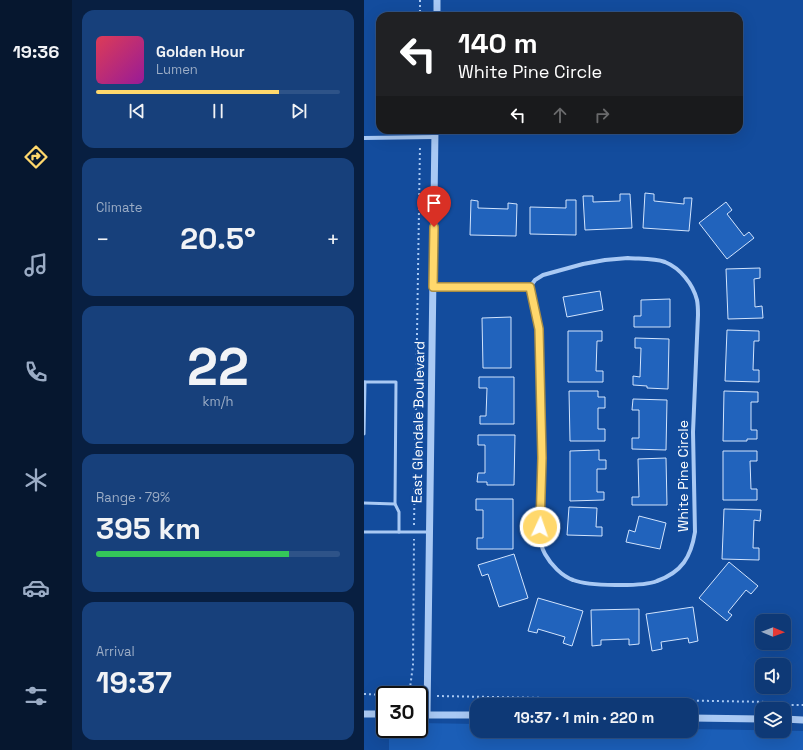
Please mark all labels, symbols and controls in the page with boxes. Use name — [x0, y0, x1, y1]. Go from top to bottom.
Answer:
text: 140 m — [458, 25, 538, 61]
icon: left — [392, 28, 444, 80]
text: 19:36 — [13, 40, 59, 63]
text: Golden Hour — [156, 42, 245, 61]
text: White Pine Circle — [458, 60, 602, 83]
text: Lumen — [156, 61, 198, 78]
icon: previous — [126, 100, 148, 122]
icon: pause — [207, 100, 229, 122]
icon: next — [288, 100, 310, 122]
icon: left — [507, 104, 529, 126]
icon: ahead — [549, 104, 571, 126]
icon: right — [591, 104, 613, 126]
icon: directions — [22, 143, 50, 171]
pin — [417, 186, 451, 227]
icon: arrive — [423, 192, 445, 214]
text: Climate — [96, 199, 142, 216]
text: 20.5° — [180, 219, 256, 258]
text: − — [96, 225, 110, 253]
text: + — [326, 225, 340, 253]
icon: music — [22, 251, 50, 279]
text: 22 — [187, 334, 249, 400]
street label: East Glendale Boulevard — [408, 341, 428, 503]
icon: phone — [22, 358, 50, 386]
text: km/h — [203, 393, 233, 410]
street label: White Pine Circle — [674, 420, 692, 532]
icon: climate — [22, 466, 50, 494]
text: Range · 79% — [96, 489, 170, 506]
position arrow — [519, 506, 561, 548]
text: 395 km — [96, 509, 201, 548]
icon: car — [22, 574, 50, 602]
north arrow — [755, 614, 791, 650]
map controls — [755, 614, 791, 738]
text: Arrival — [96, 643, 135, 660]
button: sound — [755, 658, 791, 694]
text: 19:37 — [96, 663, 172, 702]
icon: filters — [22, 682, 50, 710]
speed limit sign: 30 — [376, 686, 428, 738]
button: layers — [755, 702, 791, 738]
text: 19:37 · 1 min · 220 m — [514, 708, 654, 727]

